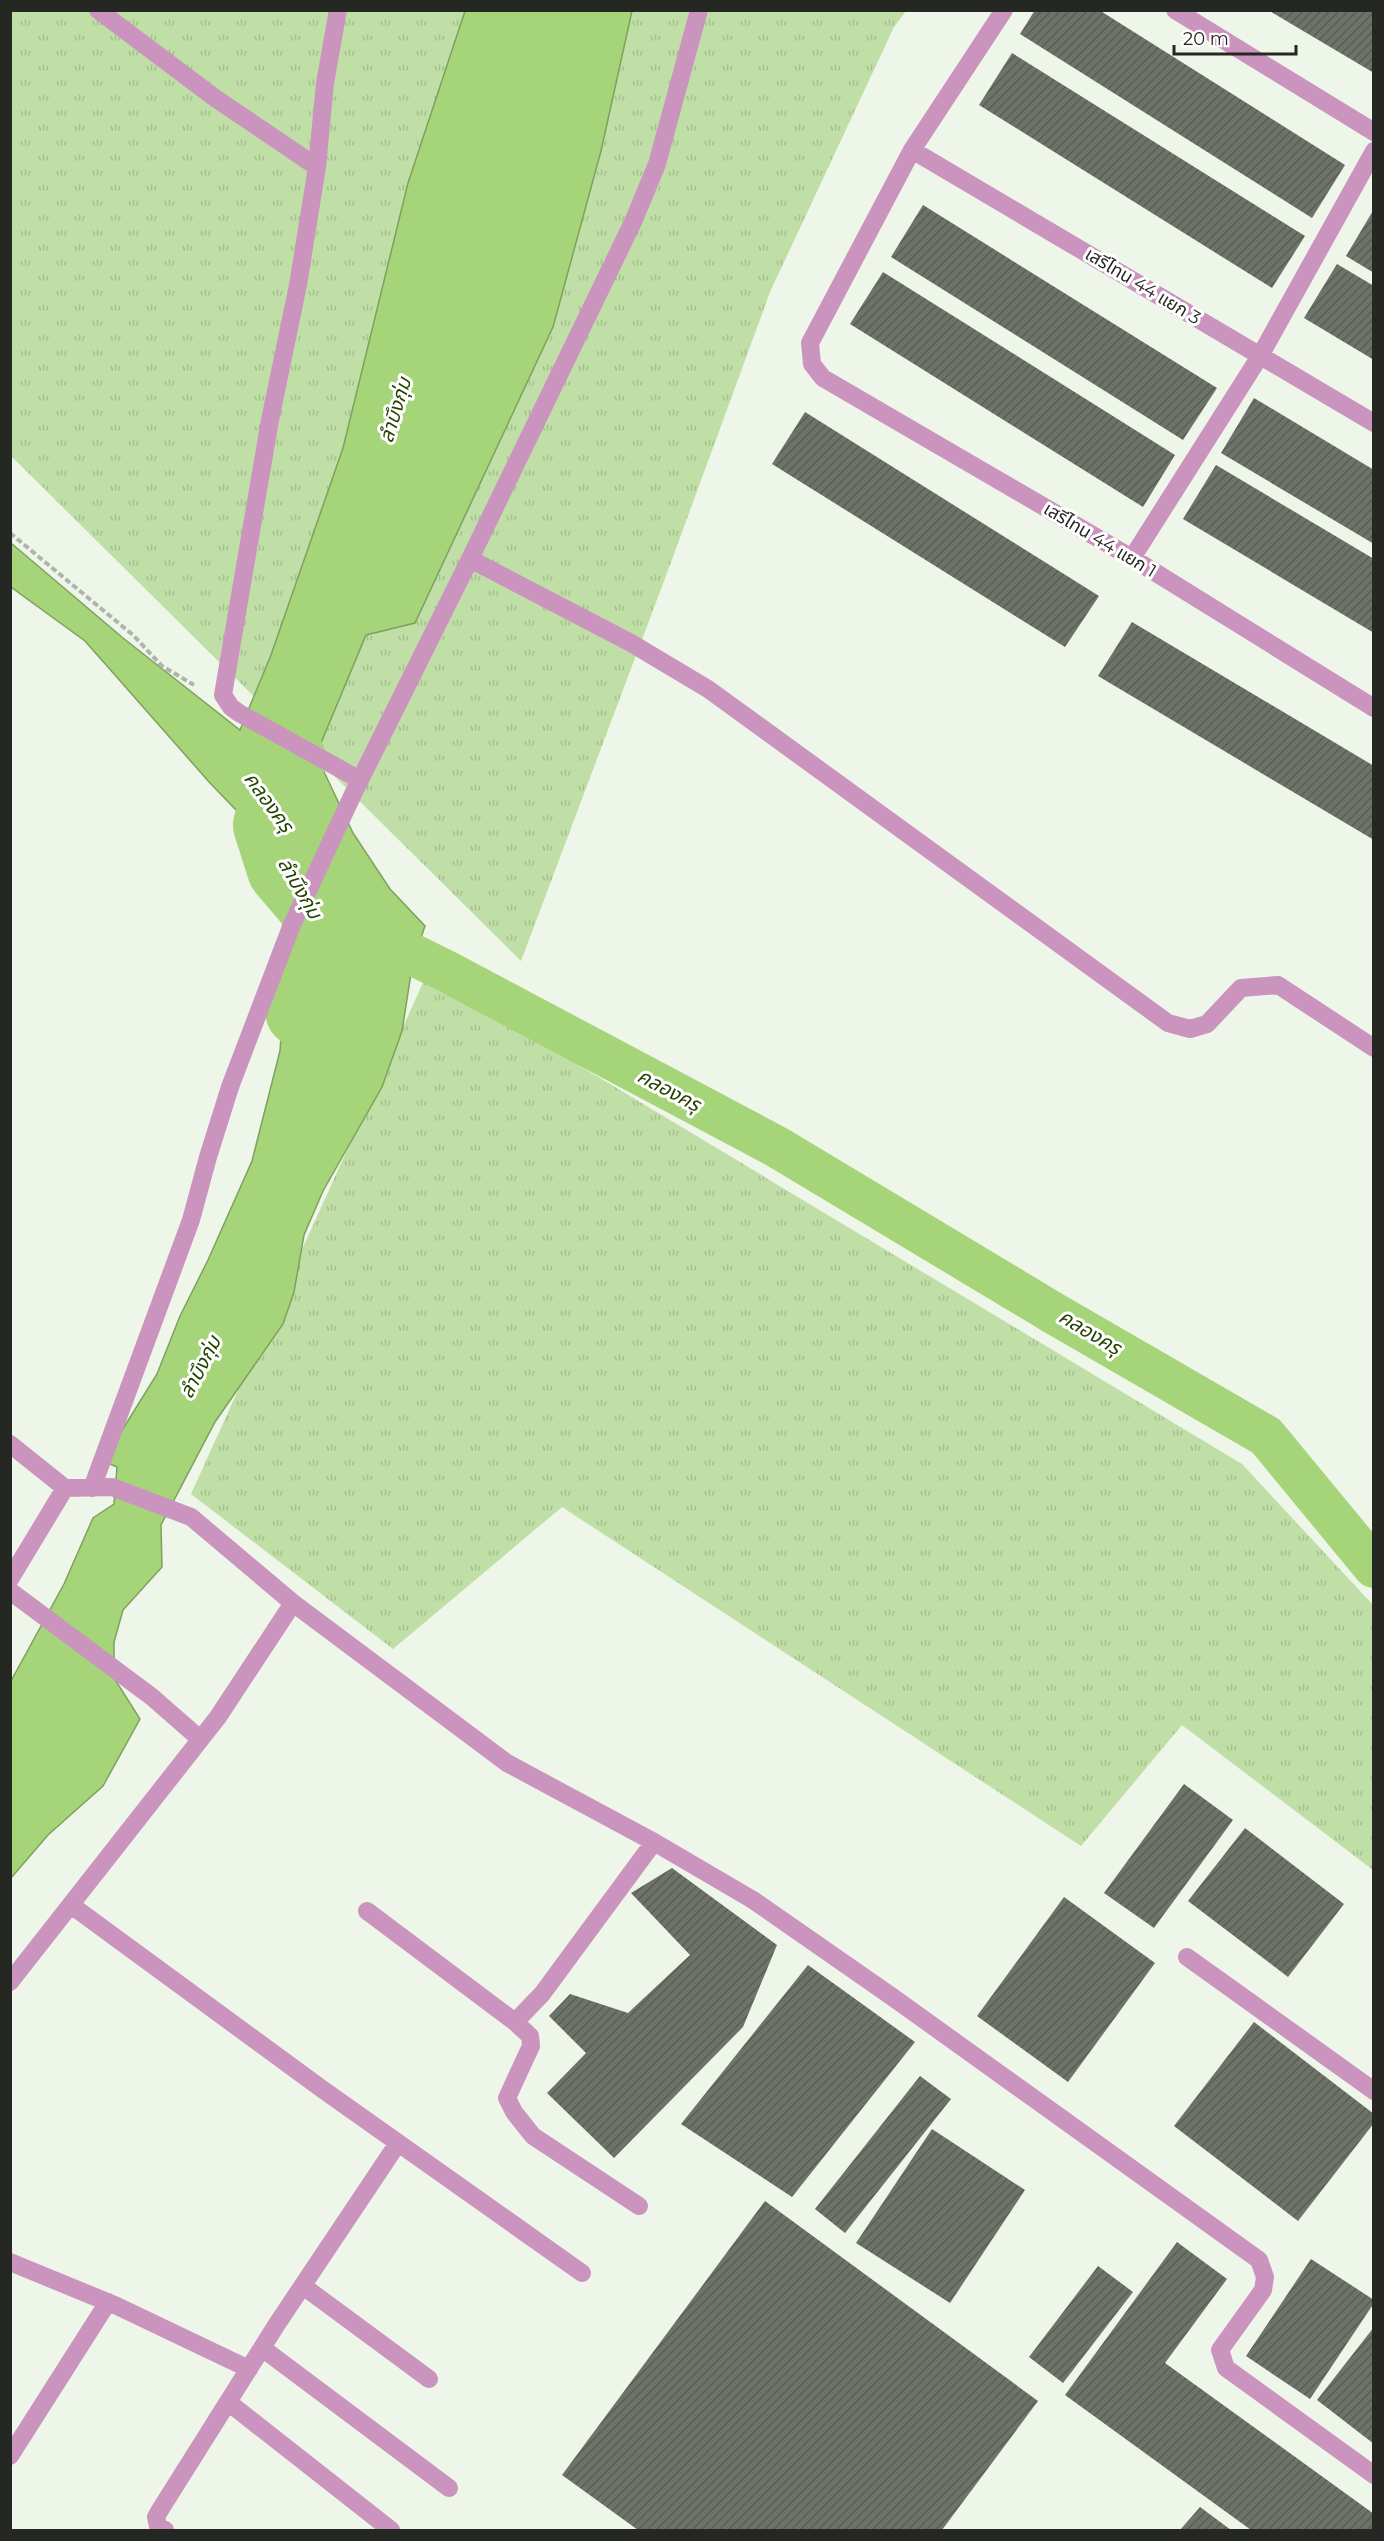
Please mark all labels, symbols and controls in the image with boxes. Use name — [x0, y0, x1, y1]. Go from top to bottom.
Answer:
scale bar — [1174, 18, 1296, 56]
text: 20 m — [1183, 28, 1229, 50]
street label: เสรีไทน 44 แยก 3 — [1081, 243, 1205, 329]
water label: ลำบึงกุ่ม — [374, 373, 418, 446]
street label: เสรีไทน 44 แยก 1 — [1040, 498, 1160, 582]
water label: คลองครุ — [239, 767, 299, 838]
water label: ลำบึงกุ่ม — [272, 853, 328, 925]
water label: คลองครุ — [633, 1063, 706, 1118]
water label: คลองครุ — [1054, 1304, 1126, 1361]
water label: ลำบึงกุ่ม — [174, 1330, 227, 1403]

